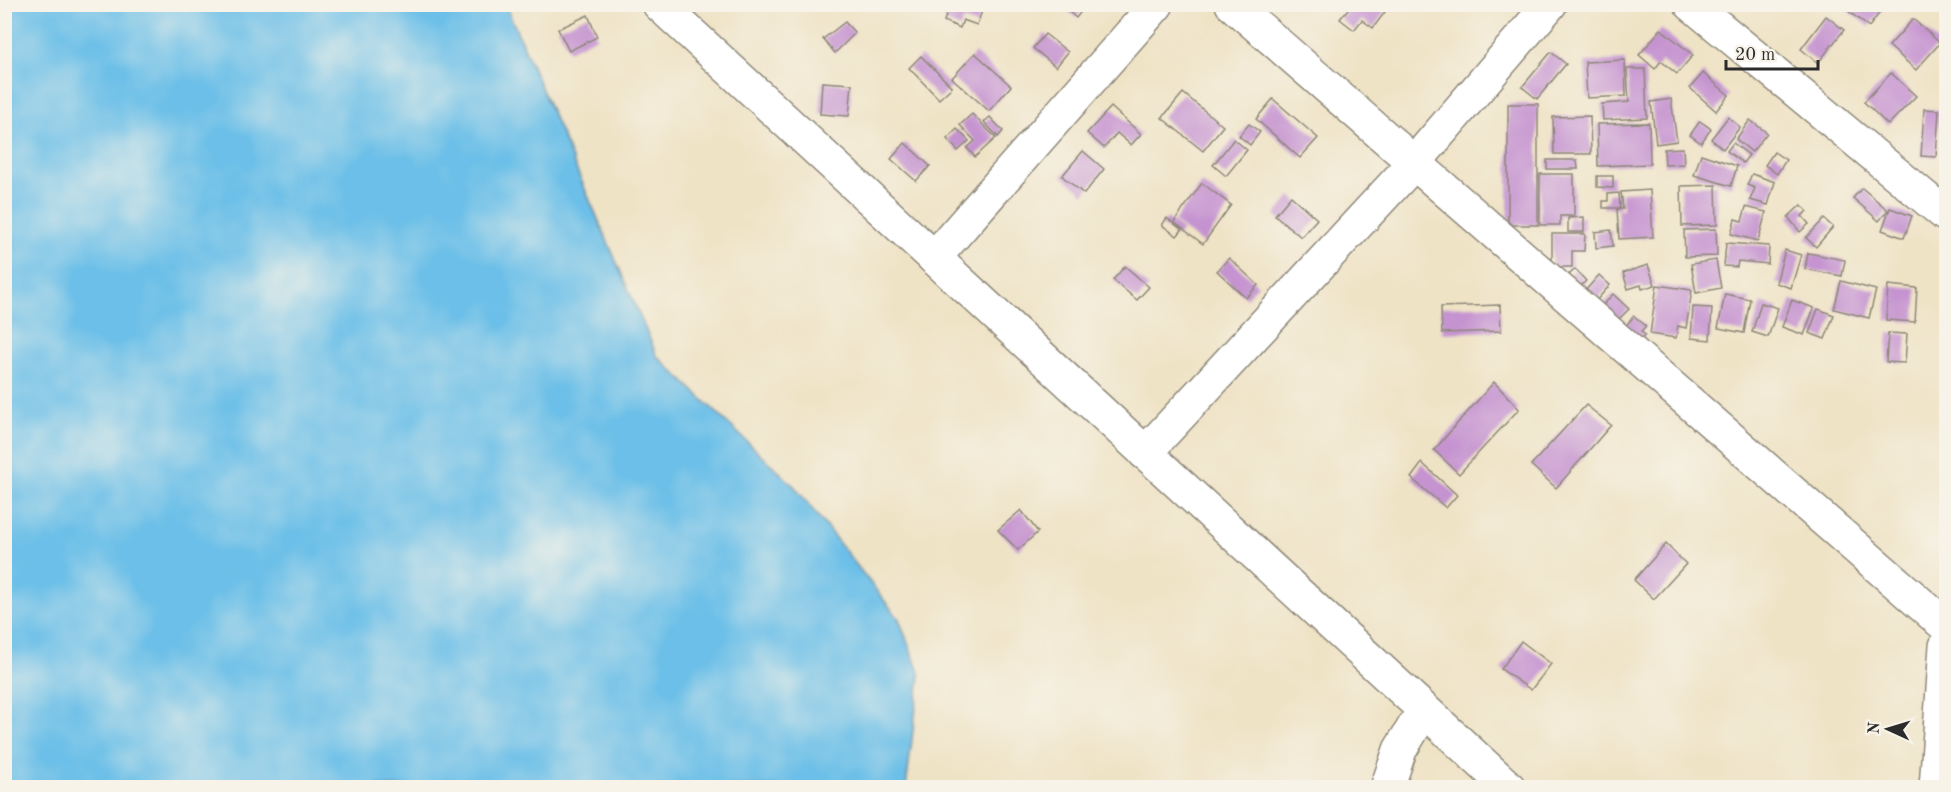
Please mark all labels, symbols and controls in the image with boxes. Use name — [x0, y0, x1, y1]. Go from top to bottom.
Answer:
scale bar — [1726, 33, 1818, 71]
text: 20 m — [1735, 46, 1775, 64]
north arrow — [1858, 699, 1918, 759]
text: N — [1867, 721, 1883, 735]

